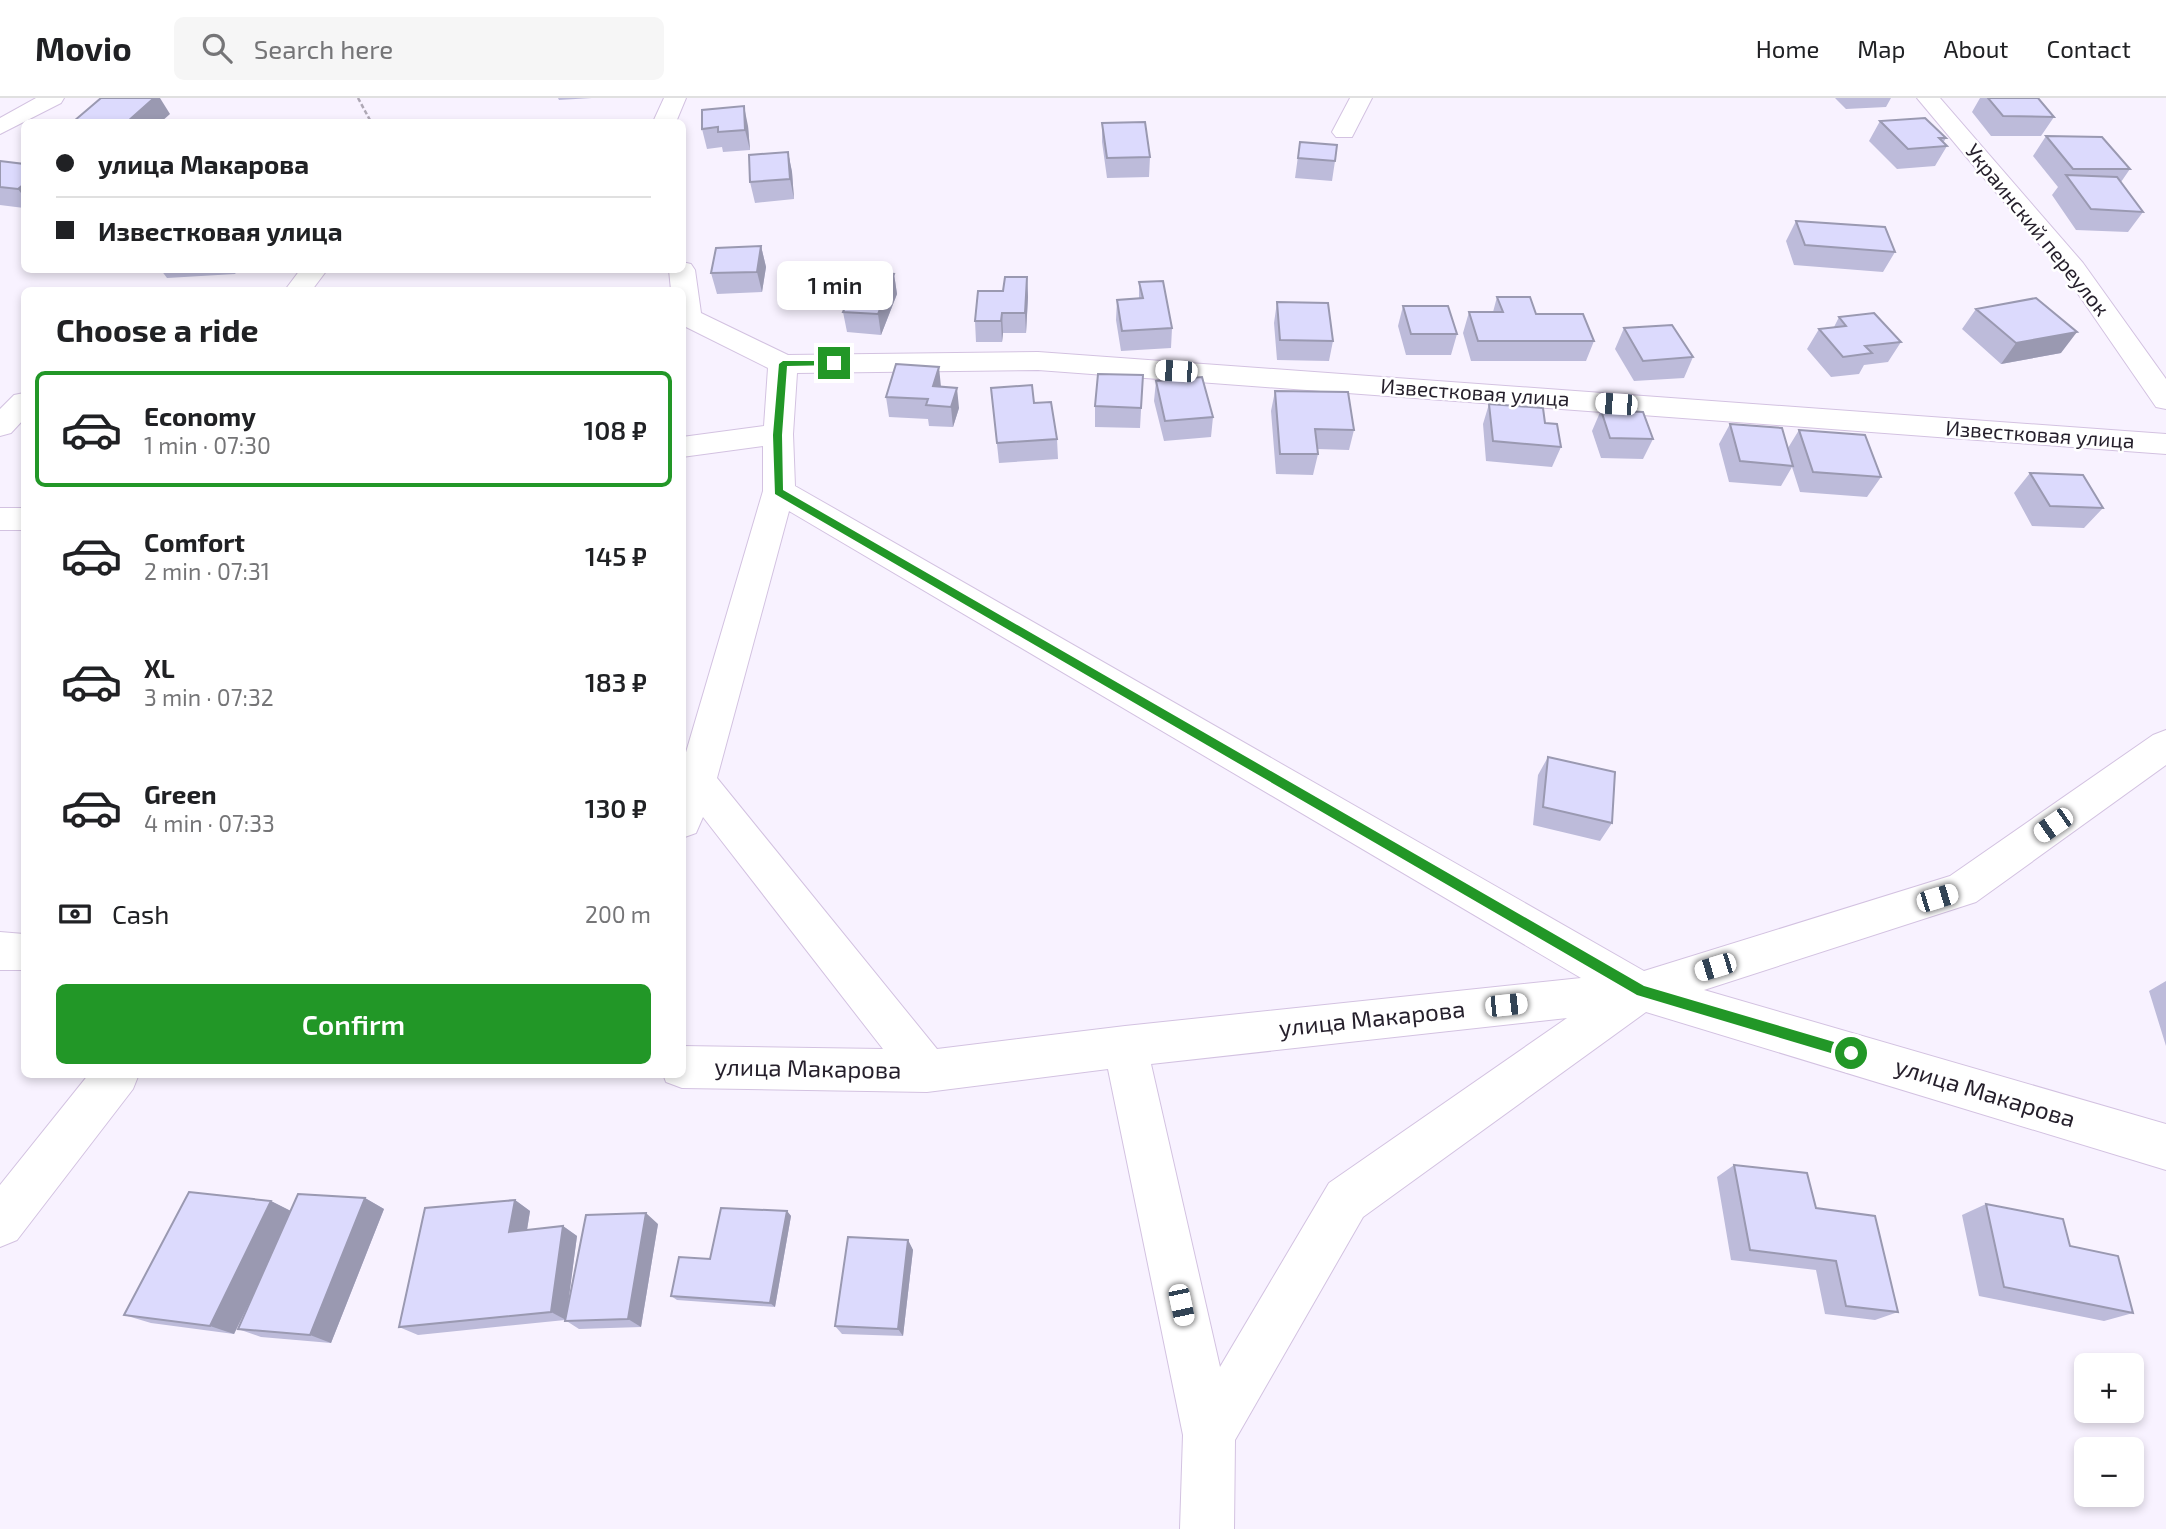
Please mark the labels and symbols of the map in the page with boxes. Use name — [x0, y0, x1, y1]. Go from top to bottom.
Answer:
street label: Украинский переулок — [1960, 138, 2115, 321]
callout: 1 min — [776, 261, 892, 310]
route end — [818, 347, 850, 379]
car — [1155, 359, 1198, 383]
street label: Известковая улица — [1380, 372, 1571, 412]
car — [1595, 392, 1638, 416]
street label: Известковая улица — [1945, 414, 2136, 454]
car — [2030, 804, 2077, 846]
car — [1914, 882, 1961, 914]
car — [1692, 951, 1739, 983]
car — [1485, 992, 1528, 1018]
street label: улица Макарова — [1277, 993, 1466, 1043]
route start — [1835, 1037, 1867, 1069]
street label: улица Макарова — [1891, 1050, 2079, 1134]
street label: улица Макарова — [714, 1051, 902, 1085]
car — [1167, 1282, 1196, 1328]

